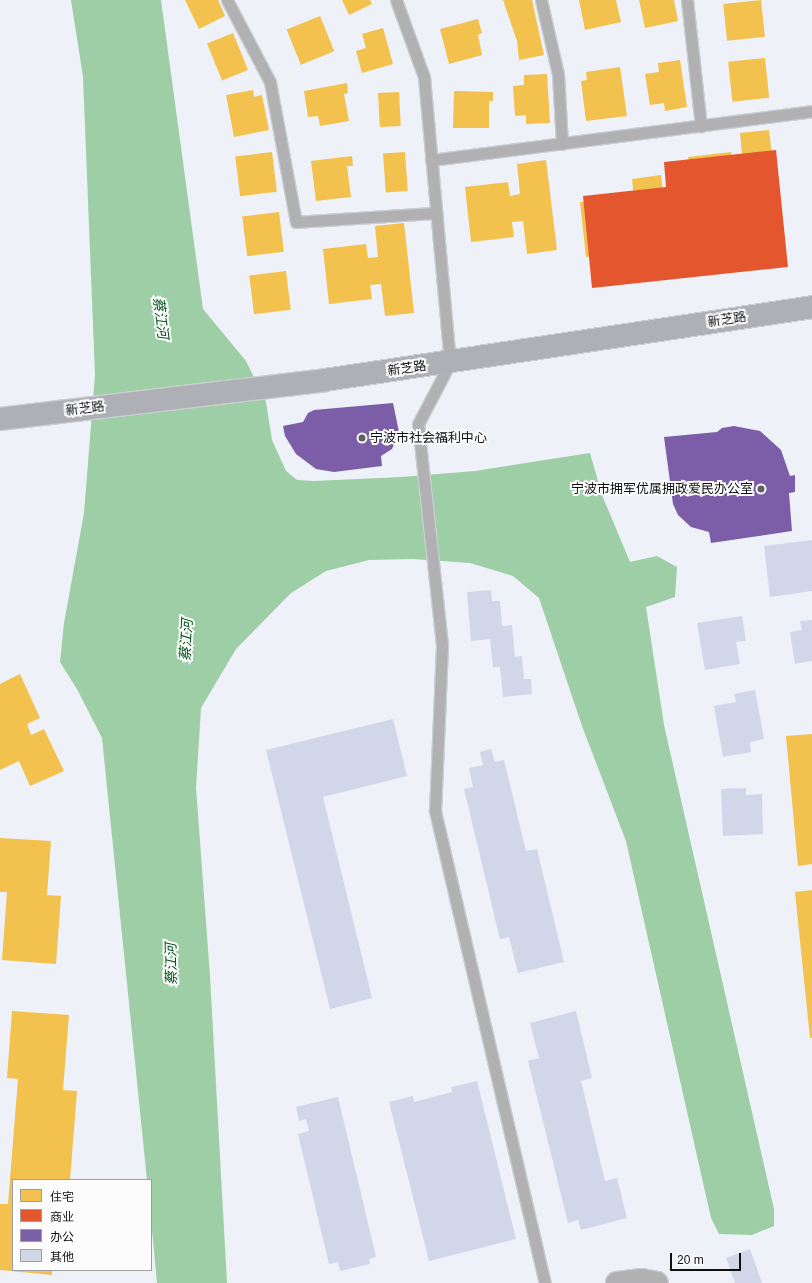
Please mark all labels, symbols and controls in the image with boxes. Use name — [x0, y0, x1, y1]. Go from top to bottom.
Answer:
water label: 蔡江河 — [150, 296, 172, 340]
street label: 新芝路 — [707, 309, 747, 331]
street label: 新芝路 — [387, 359, 427, 379]
street label: 新芝路 — [65, 399, 105, 419]
place label: 宁波市社会福利中心 — [370, 430, 487, 446]
marker: 宁波市社会福利中心 — [357, 433, 367, 443]
place label: 宁波市拥军优属拥政爱民办公室 — [571, 481, 753, 497]
marker: 宁波市拥军优属拥政爱民办公室 — [756, 484, 766, 494]
water label: 蔡江河 — [177, 619, 195, 661]
water label: 蔡江河 — [162, 943, 180, 985]
legend — [12, 1179, 152, 1271]
text: 住宅 — [50, 1190, 74, 1204]
text: 商业 — [50, 1210, 74, 1224]
text: 办公 — [50, 1230, 74, 1244]
scale bar — [672, 1245, 743, 1271]
text: 其他 — [50, 1250, 74, 1264]
text: 20 m — [677, 1253, 704, 1267]

